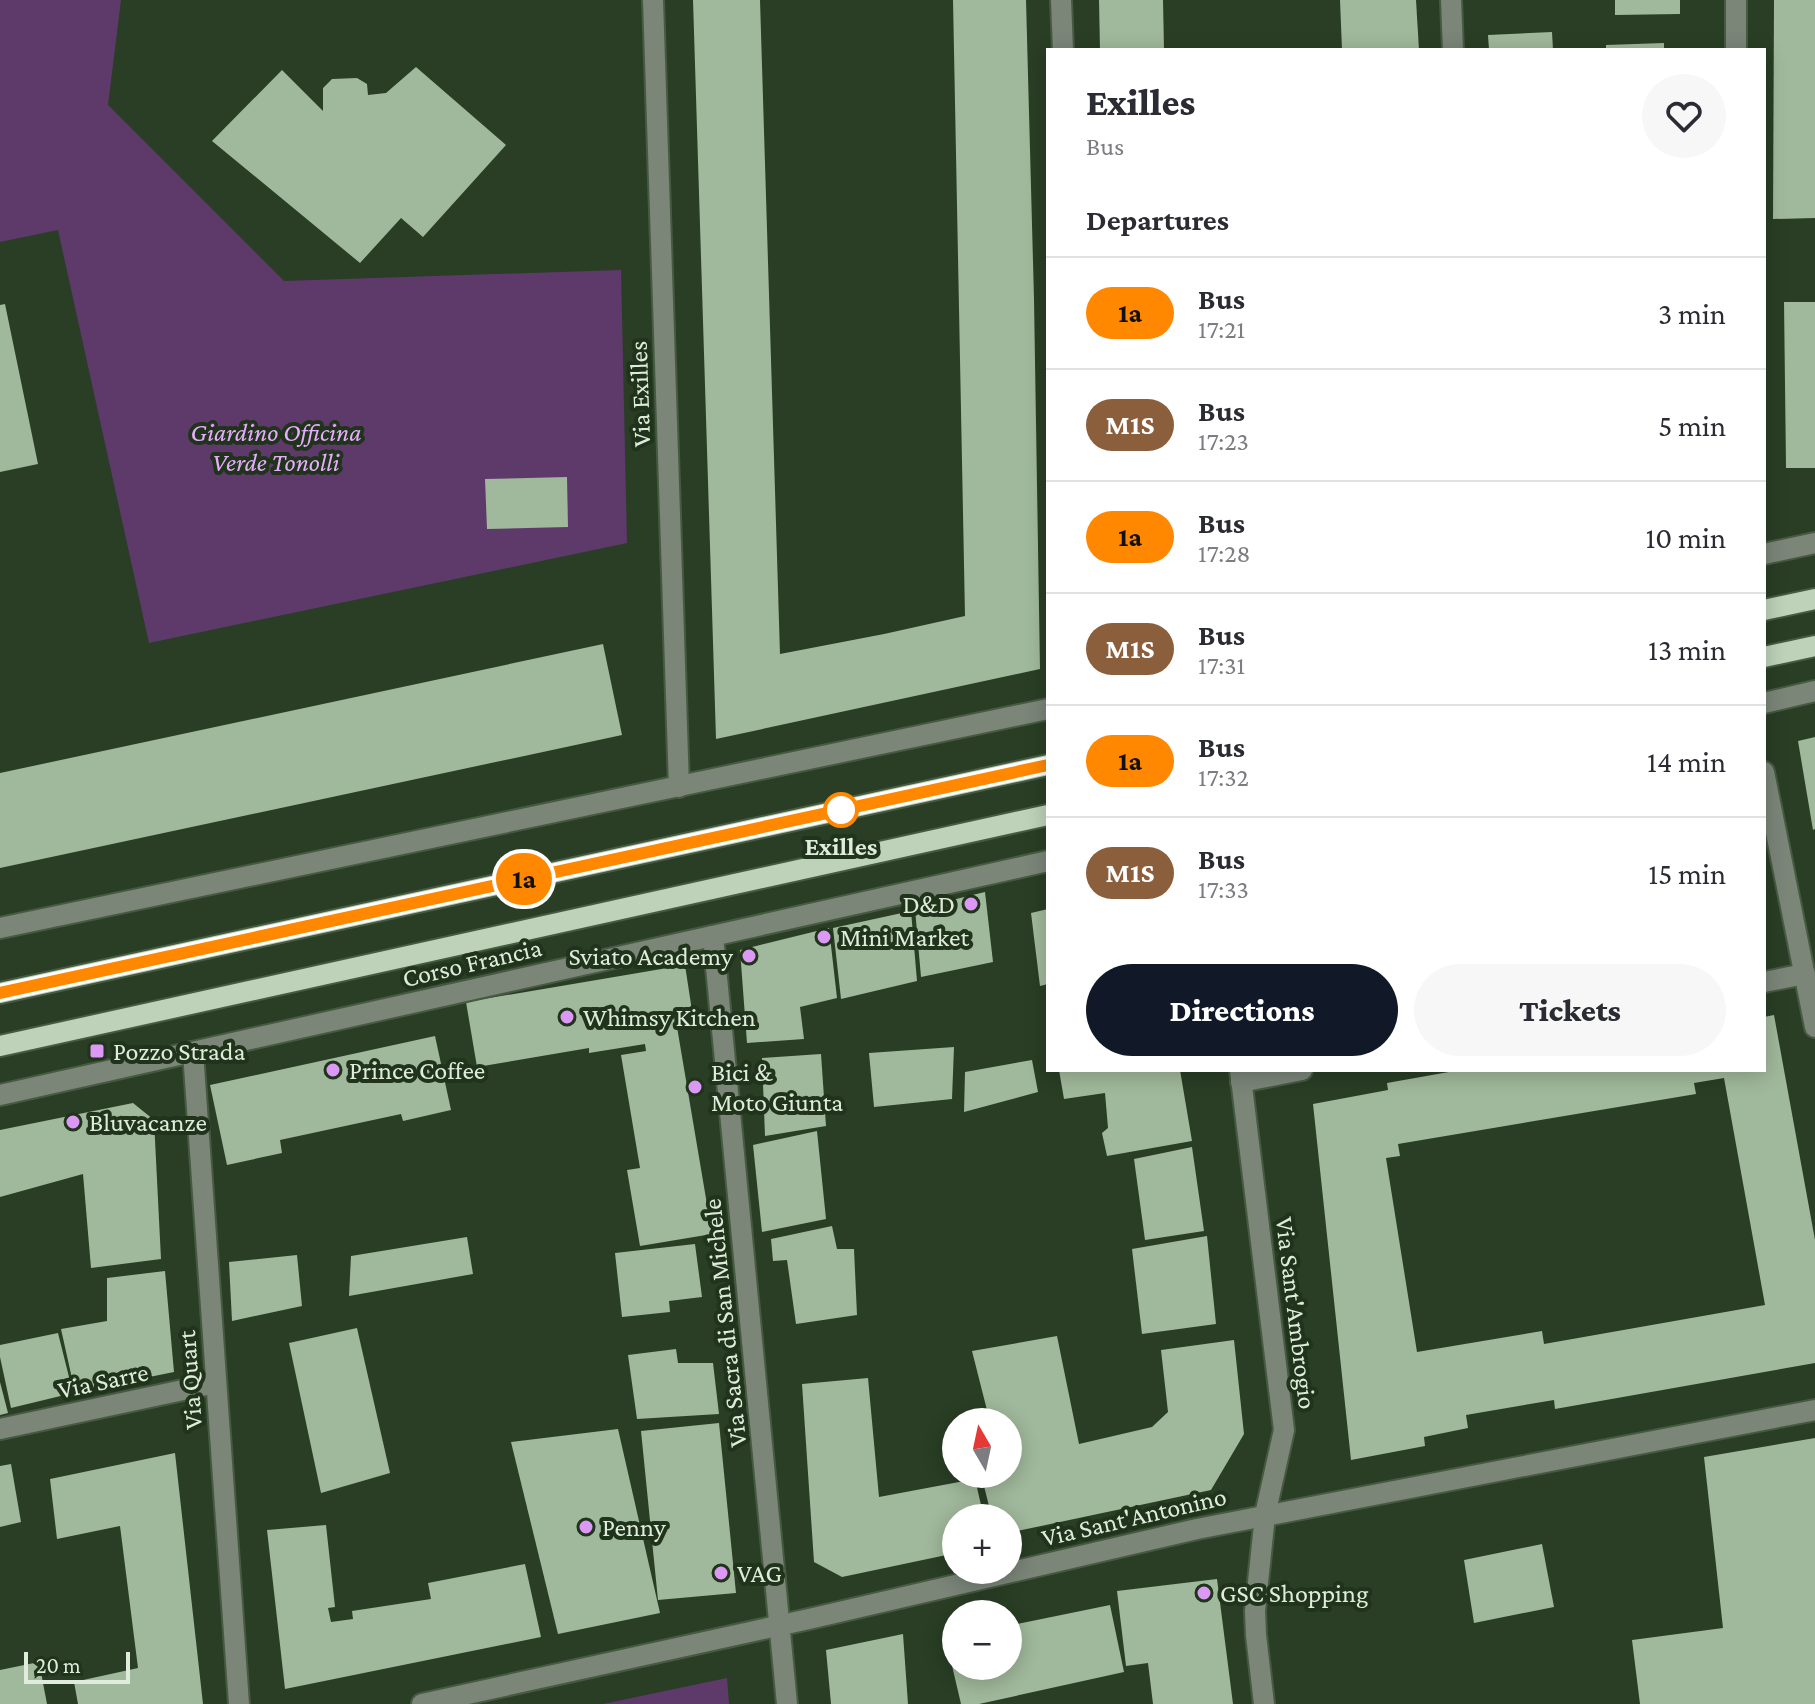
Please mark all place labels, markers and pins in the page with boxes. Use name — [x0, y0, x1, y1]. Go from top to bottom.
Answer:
marker: Exilles — [824, 793, 858, 827]
place label: Exilles — [805, 832, 877, 861]
place label: D&D — [902, 890, 955, 919]
marker: D&D — [962, 895, 980, 913]
place label: Mini Market — [840, 923, 969, 952]
marker: Mini Market — [815, 928, 833, 946]
place label: Sviato Academy — [569, 942, 734, 971]
marker: Sviato Academy — [740, 947, 758, 965]
place label: Whimsy Kitchen — [583, 1003, 756, 1032]
marker: Whimsy Kitchen — [558, 1008, 576, 1026]
place label: Pozzo Strada — [113, 1037, 246, 1066]
marker: Pozzo Strada — [88, 1042, 106, 1060]
place label: Prince Coffee — [349, 1056, 485, 1085]
place label: Bici & Moto Giunta — [711, 1058, 843, 1117]
marker: Prince Coffee — [324, 1061, 342, 1079]
marker: Bici & Moto Giunta — [686, 1078, 704, 1096]
place label: Bluvacanze — [89, 1108, 207, 1137]
marker: Bluvacanze — [64, 1113, 82, 1131]
place label: Penny — [602, 1513, 667, 1542]
marker: Penny — [577, 1518, 595, 1536]
place label: VAG — [737, 1559, 782, 1588]
marker: VAG — [712, 1564, 730, 1582]
place label: GSC Shopping — [1220, 1579, 1369, 1608]
marker: GSC Shopping — [1195, 1584, 1213, 1602]

